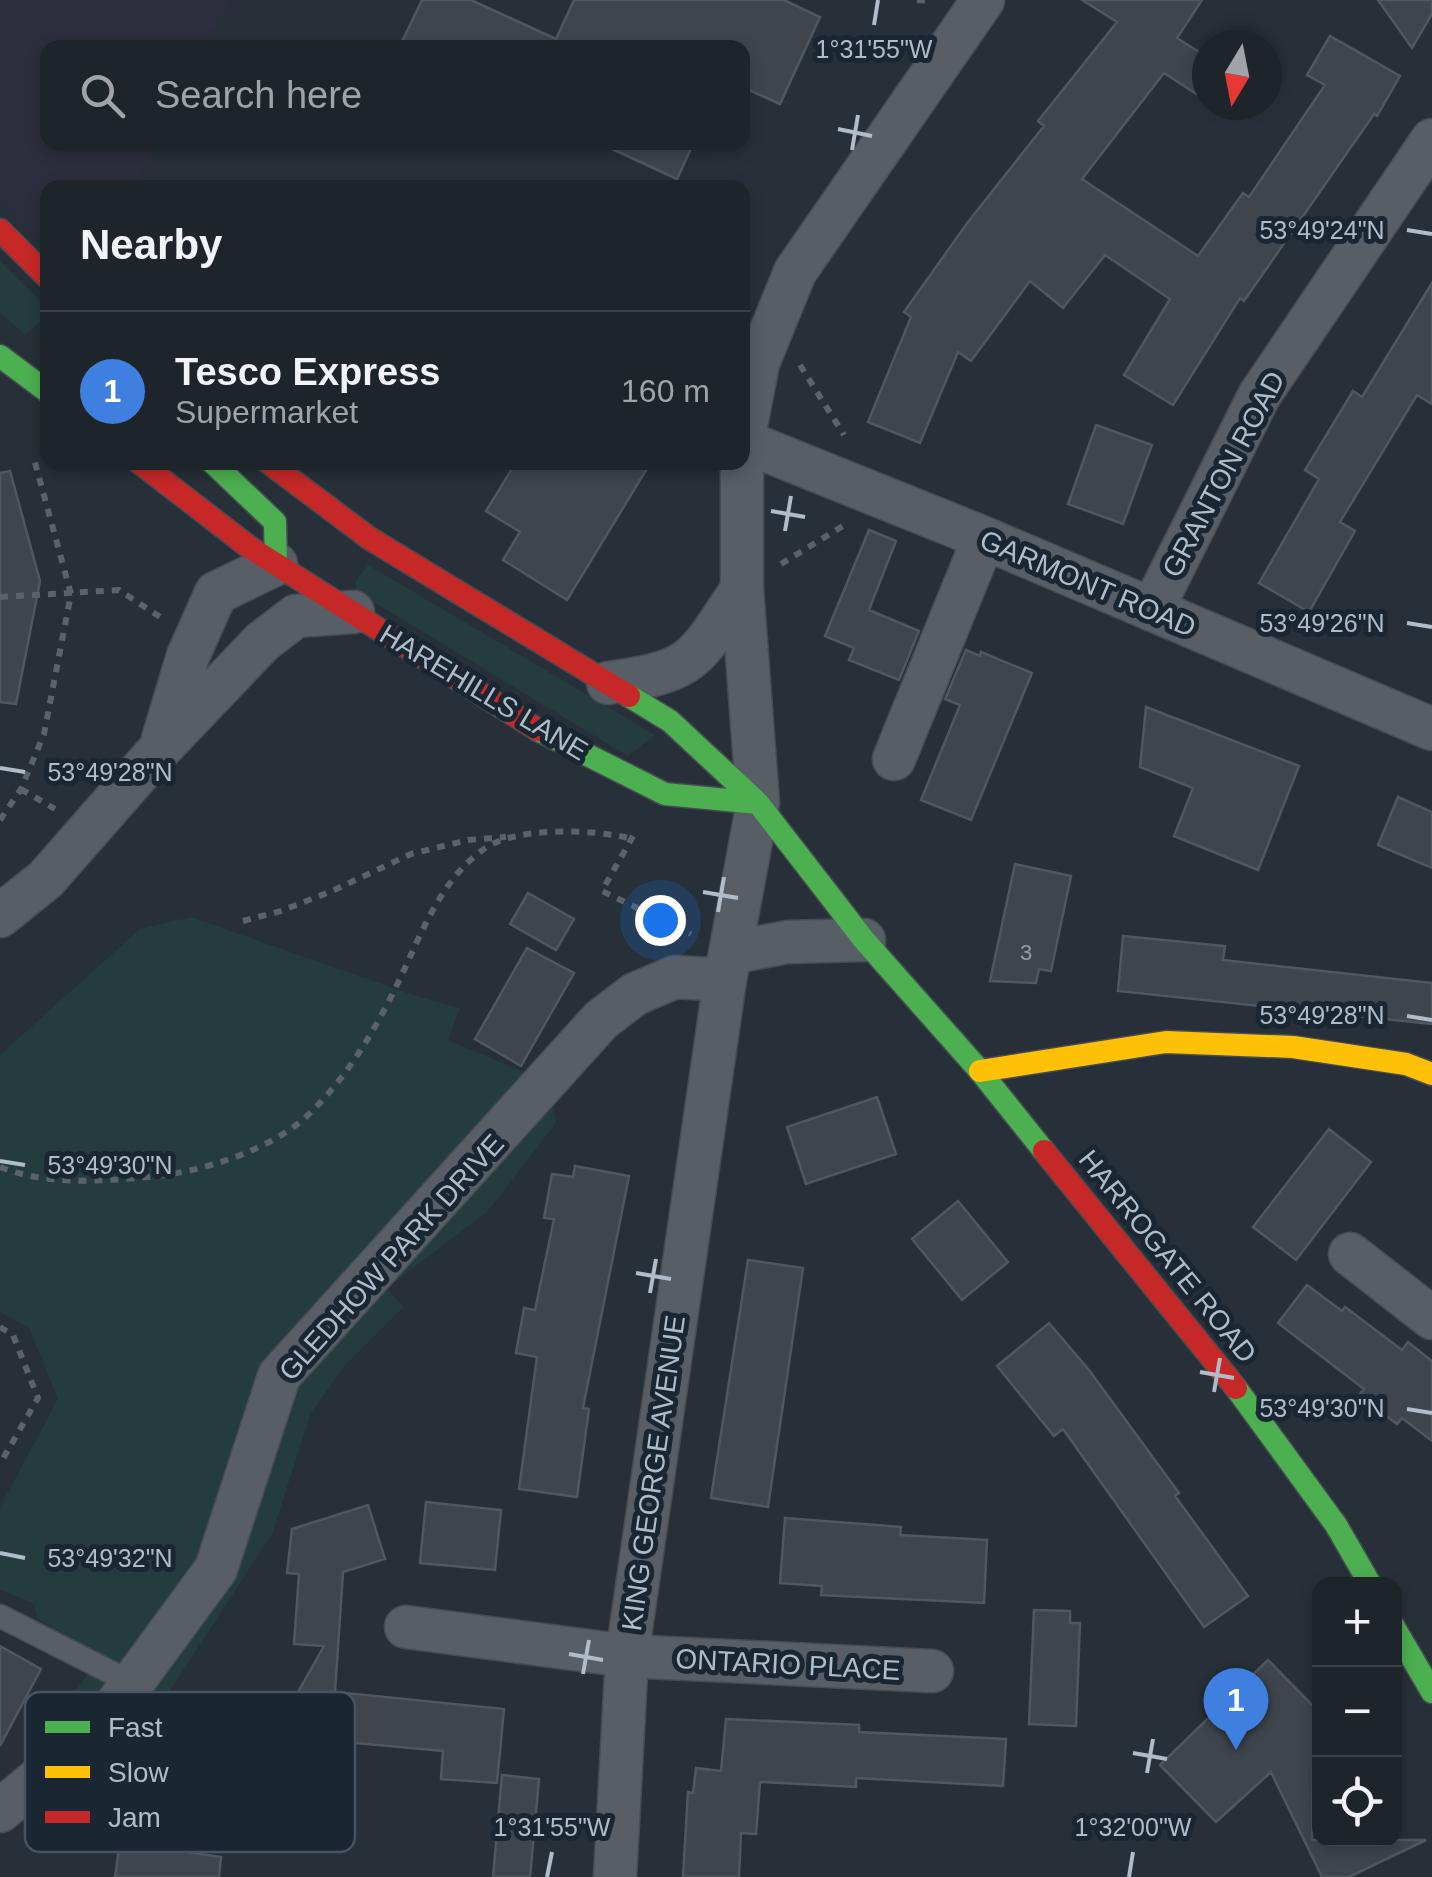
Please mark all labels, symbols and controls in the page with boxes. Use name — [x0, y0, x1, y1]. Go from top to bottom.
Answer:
north arrow — [1192, 30, 1282, 120]
text: 1°31'55"W — [816, 35, 933, 63]
search box — [40, 40, 750, 150]
icon: search — [75, 68, 130, 123]
text: Search here — [155, 74, 362, 116]
text: 53°49'24"N — [1259, 216, 1385, 244]
text: Nearby — [80, 221, 222, 268]
text: Tesco Express — [175, 351, 440, 393]
street label: GRANTON ROAD — [1156, 366, 1291, 582]
text: 1 — [104, 373, 121, 409]
text: 160 m — [621, 373, 710, 409]
text: Supermarket — [175, 394, 358, 430]
street label: GARMONT ROAD — [975, 524, 1200, 643]
text: 53°49'26"N — [1259, 609, 1385, 637]
street label: HAREHILLS LANE — [374, 618, 593, 767]
text: 53°49'28"N — [47, 758, 173, 786]
your location — [635, 895, 686, 946]
house number: 3 — [1020, 940, 1032, 965]
text: 53°49'28"N — [1259, 1001, 1385, 1029]
street label: GLEDHOW PARK DRIVE — [273, 1128, 510, 1387]
street label: HARROGATE ROAD — [1073, 1144, 1263, 1369]
text: 53°49'30"N — [47, 1151, 173, 1179]
street label: KING GEORGE AVENUE — [616, 1313, 691, 1633]
text: 53°49'30"N — [1259, 1394, 1385, 1422]
text: 53°49'32"N — [47, 1544, 173, 1572]
map controls — [1312, 1577, 1402, 1847]
button: + — [1312, 1577, 1402, 1667]
street label: ONTARIO PLACE — [675, 1643, 901, 1686]
button: − — [1312, 1667, 1402, 1757]
pin: 1 — [1204, 1668, 1268, 1750]
legend — [25, 1692, 355, 1852]
text: Fast — [108, 1712, 163, 1743]
text: Slow — [108, 1757, 169, 1788]
button: locate — [1312, 1757, 1402, 1847]
text: Jam — [108, 1802, 161, 1833]
text: 1°31'55"W — [494, 1813, 611, 1841]
text: 1°32'00"W — [1075, 1813, 1192, 1841]

